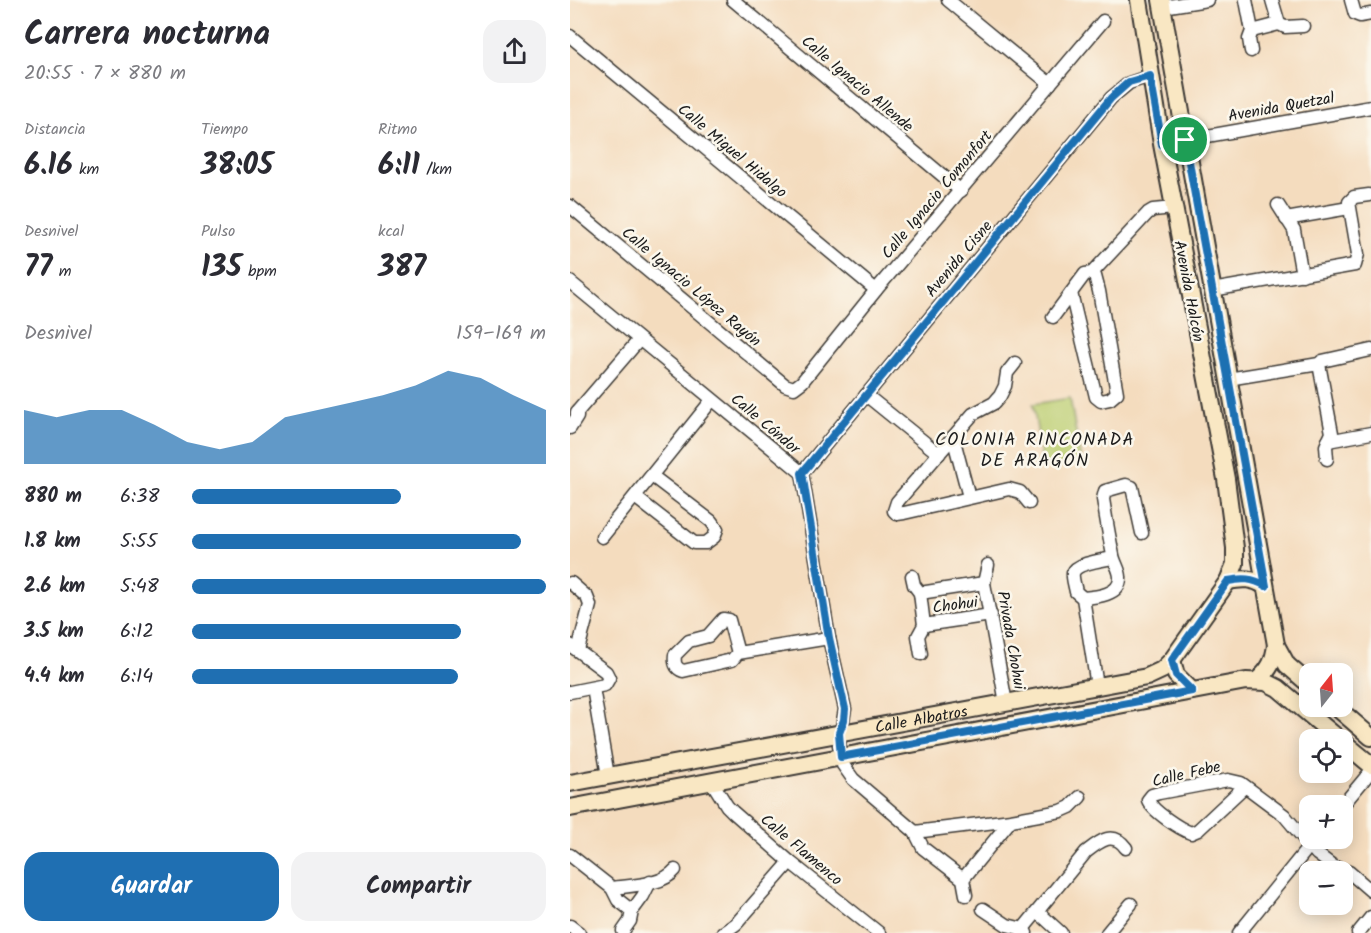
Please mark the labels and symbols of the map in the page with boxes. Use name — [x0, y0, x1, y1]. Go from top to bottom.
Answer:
street label: Calle Ignacio Allende — [795, 30, 919, 139]
street label: Avenida Quetzal — [1226, 86, 1337, 129]
street label: Calle Miguel Hidalgo — [672, 98, 792, 205]
pin — [1159, 114, 1210, 165]
street label: Calle Ignacio Comonfort — [876, 124, 999, 265]
street label: Avenida Cisne — [919, 215, 999, 303]
street label: Calle Ignacio López Rayón — [616, 221, 767, 353]
street label: Avenida Halcón — [1166, 238, 1211, 344]
street label: Calle Cóndor — [725, 387, 807, 462]
district label: COLONIA RINCONADA DE ARAGÓN — [935, 426, 1135, 476]
street label: Privada Chohui — [990, 589, 1032, 693]
street label: Chohui — [931, 590, 981, 621]
north arrow — [1299, 663, 1353, 717]
street label: Calle Albatros — [873, 699, 970, 741]
street label: Calle Febe — [1150, 754, 1223, 794]
street label: Calle Flamenco — [754, 808, 848, 892]

